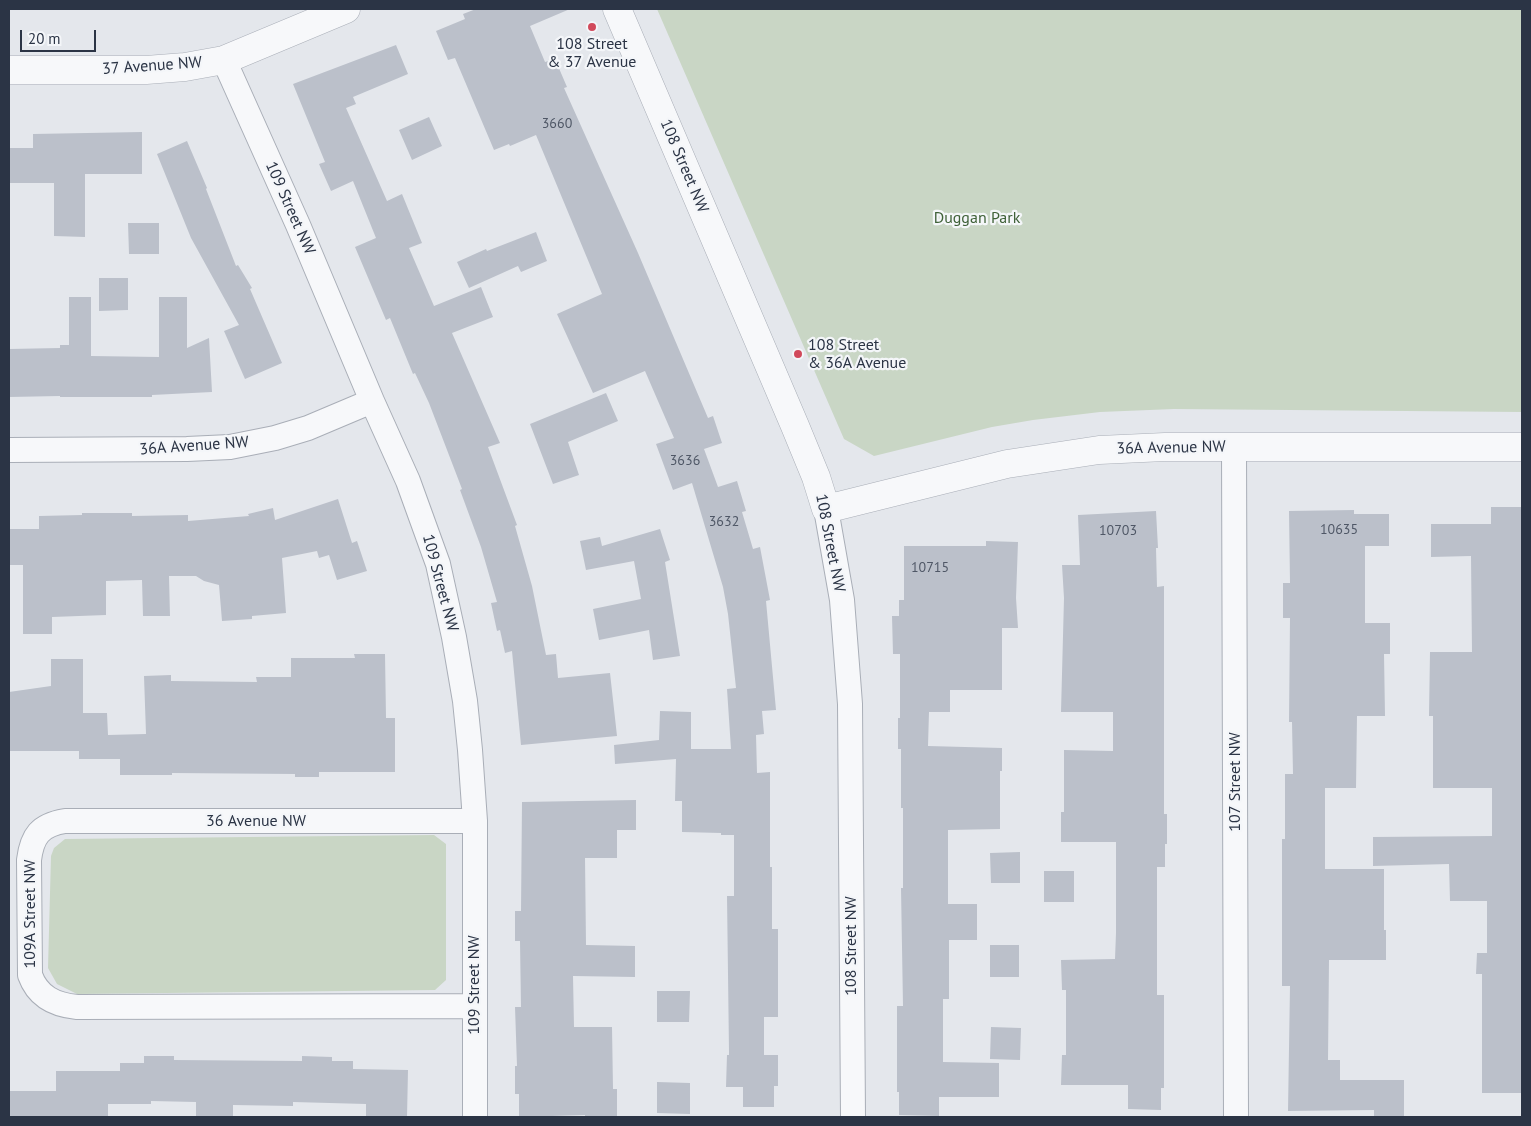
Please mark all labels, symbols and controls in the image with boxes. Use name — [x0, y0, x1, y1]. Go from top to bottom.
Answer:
scale bar — [22, 20, 99, 52]
marker: 108 Street & 37 Avenue — [586, 21, 598, 33]
text: 20 m — [28, 29, 61, 48]
place label: 108 Street & 37 Avenue — [548, 34, 636, 72]
street label: 37 Avenue NW — [101, 53, 203, 79]
house number: 3660 — [542, 116, 572, 132]
street label: 108 Street NW — [656, 116, 712, 216]
street label: 109 Street NW — [261, 159, 319, 257]
park label: Duggan Park — [934, 208, 1020, 228]
place label: 108 Street & 36A Avenue — [808, 335, 906, 373]
marker: 108 Street & 36A Avenue — [792, 348, 804, 360]
street label: 36A Avenue NW — [139, 433, 249, 459]
street label: 36A Avenue NW — [1116, 437, 1226, 459]
house number: 3636 — [670, 453, 700, 469]
street label: 108 Street NW — [811, 492, 849, 594]
house number: 3632 — [709, 514, 739, 530]
house number: 10635 — [1320, 522, 1358, 538]
house number: 10703 — [1099, 523, 1137, 539]
street label: 109 Street NW — [418, 532, 462, 634]
house number: 10715 — [911, 560, 949, 576]
street label: 107 Street NW — [1225, 732, 1245, 832]
street label: 36 Avenue NW — [206, 811, 306, 831]
street label: 109A Street NW — [20, 860, 40, 968]
street label: 108 Street NW — [841, 896, 861, 996]
street label: 109 Street NW — [464, 935, 484, 1035]

